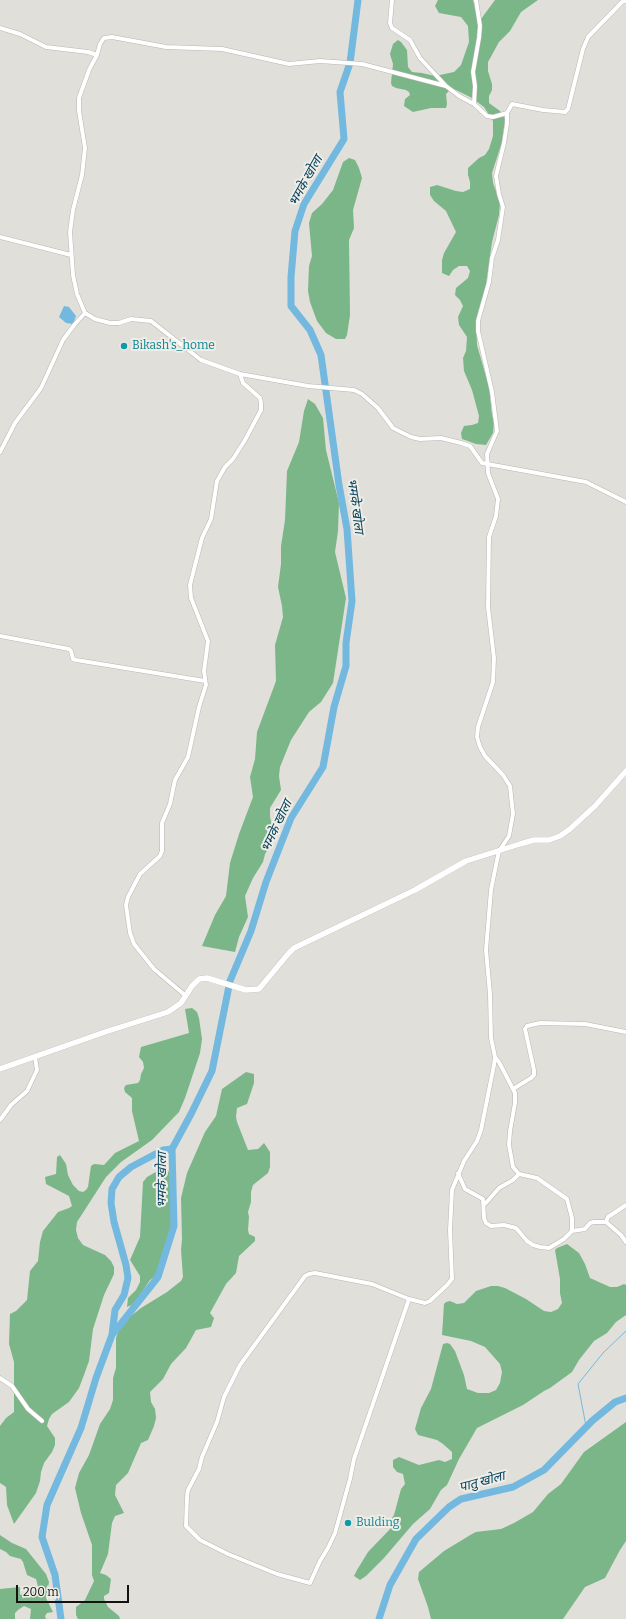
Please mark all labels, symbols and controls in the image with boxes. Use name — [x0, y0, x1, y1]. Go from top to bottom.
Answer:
water label: भमके खोला — [286, 153, 326, 209]
place label: Bikash's_home — [132, 339, 215, 353]
marker: Bikash's_home — [119, 341, 129, 351]
water label: भमके खोला — [343, 477, 367, 535]
water label: भमके खोला — [258, 798, 296, 854]
water label: भमके खोला — [154, 1152, 170, 1208]
water label: पातु खोला — [457, 1468, 507, 1496]
place label: Bulding — [356, 1516, 399, 1530]
marker: Bulding — [343, 1518, 353, 1528]
scale bar — [18, 1577, 131, 1603]
text: 200 m — [23, 1585, 59, 1599]

